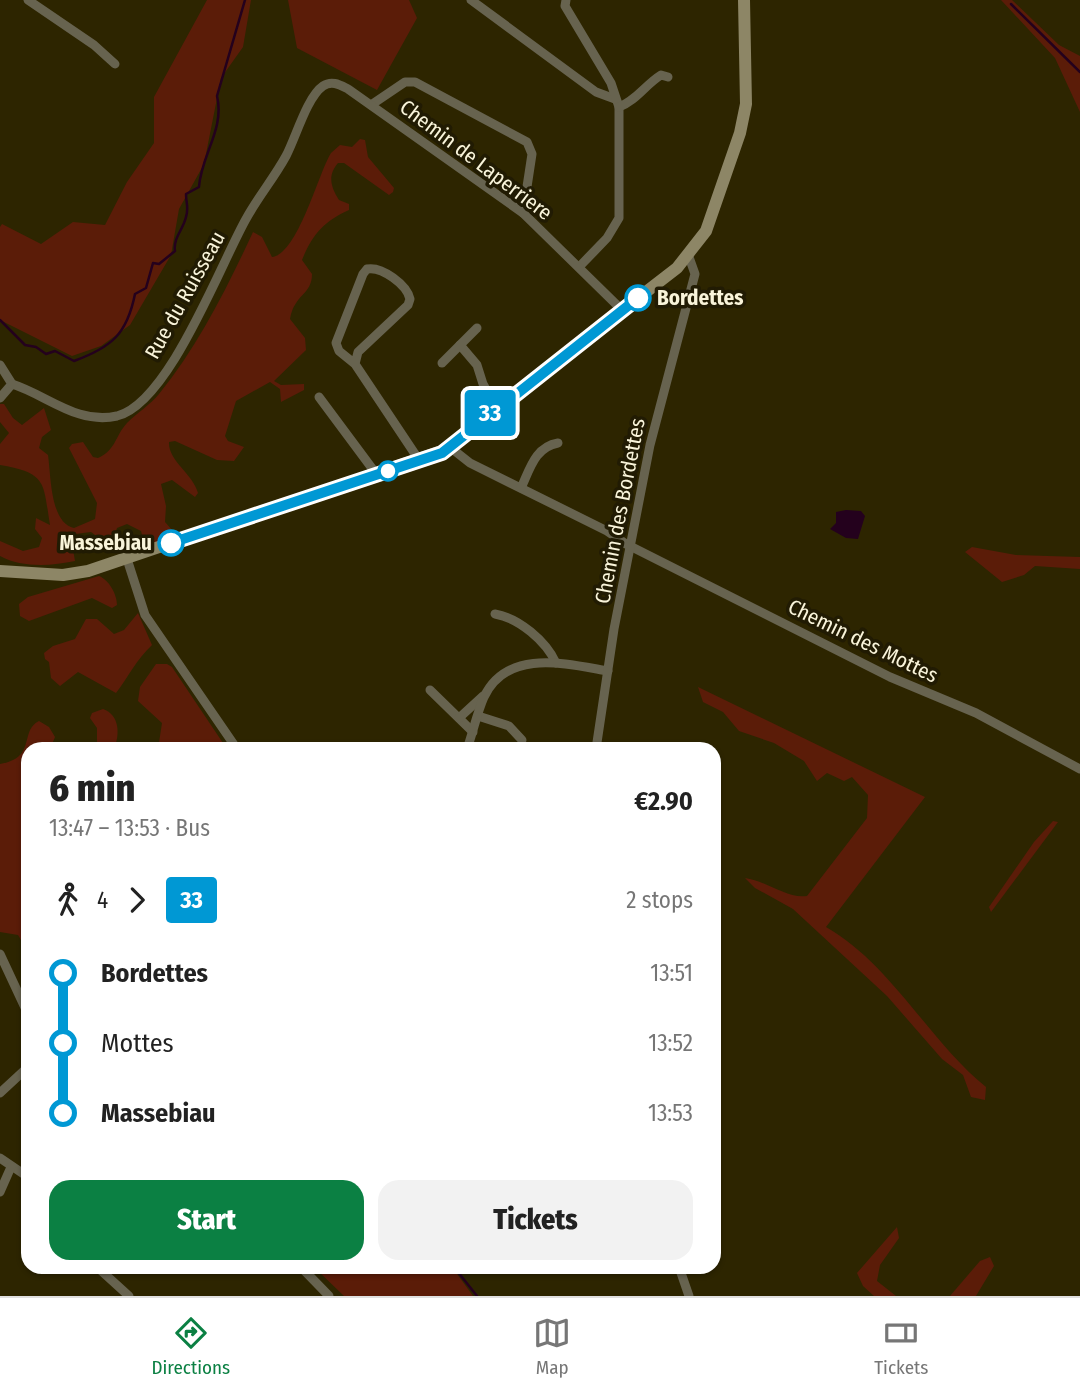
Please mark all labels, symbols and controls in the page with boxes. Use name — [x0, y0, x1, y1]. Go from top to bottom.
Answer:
street label: Chemin de Laperriere — [395, 94, 557, 226]
street label: Rue du Ruisseau — [139, 227, 231, 363]
marker: Bordettes — [625, 285, 651, 311]
place label: Bordettes — [657, 285, 743, 311]
line badge: 33 — [458, 390, 522, 436]
text: 33 — [479, 399, 501, 427]
street label: Chemin des Bordettes — [589, 416, 651, 606]
unlabelled marker — [378, 461, 398, 481]
place label: Massebiau — [59, 530, 152, 556]
marker: Massebiau — [158, 530, 184, 556]
street label: Chemin des Mottes — [784, 593, 942, 689]
text: 6 min — [49, 765, 135, 811]
text: €2.90 — [634, 786, 693, 817]
text: 13:47 – 13:53 · Bus — [49, 814, 210, 842]
icon: walk — [49, 881, 87, 919]
icon: forward — [118, 881, 156, 919]
text: 4 — [97, 886, 108, 914]
text: 33 — [180, 886, 203, 914]
text: 2 stops — [626, 886, 693, 914]
text: Bordettes — [101, 958, 208, 989]
text: 13:51 — [650, 959, 693, 987]
text: Mottes — [101, 1028, 174, 1059]
text: 13:52 — [648, 1029, 693, 1057]
text: Massebiau — [101, 1098, 216, 1129]
text: 13:53 — [648, 1099, 693, 1127]
button: Start — [49, 1180, 364, 1260]
button: Tickets — [378, 1180, 693, 1260]
tab: Directions — [152, 1314, 230, 1379]
tab: Map — [533, 1314, 571, 1379]
tab: Tickets — [874, 1314, 928, 1379]

